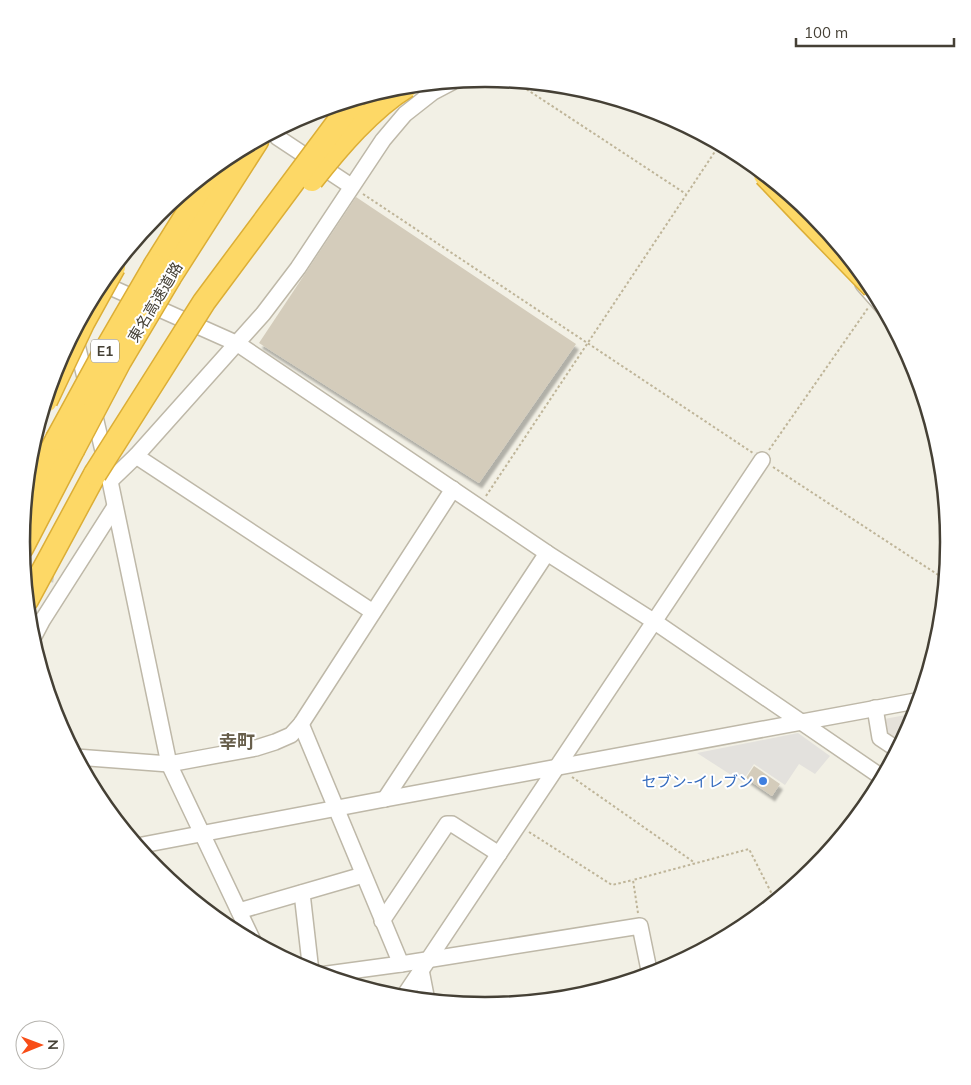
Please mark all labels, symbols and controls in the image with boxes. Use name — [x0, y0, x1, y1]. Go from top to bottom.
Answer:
scale bar — [796, 15, 954, 47]
text: 100 m — [804, 23, 848, 42]
street label: 東名高速道路 — [124, 259, 186, 345]
road number: E1 — [91, 340, 119, 362]
district label: 幸町 — [219, 730, 255, 753]
place label: セブン-イレブン — [642, 772, 753, 791]
marker: セブン-イレブン — [757, 775, 769, 787]
north arrow — [15, 1020, 65, 1070]
text: N — [44, 1039, 62, 1050]

